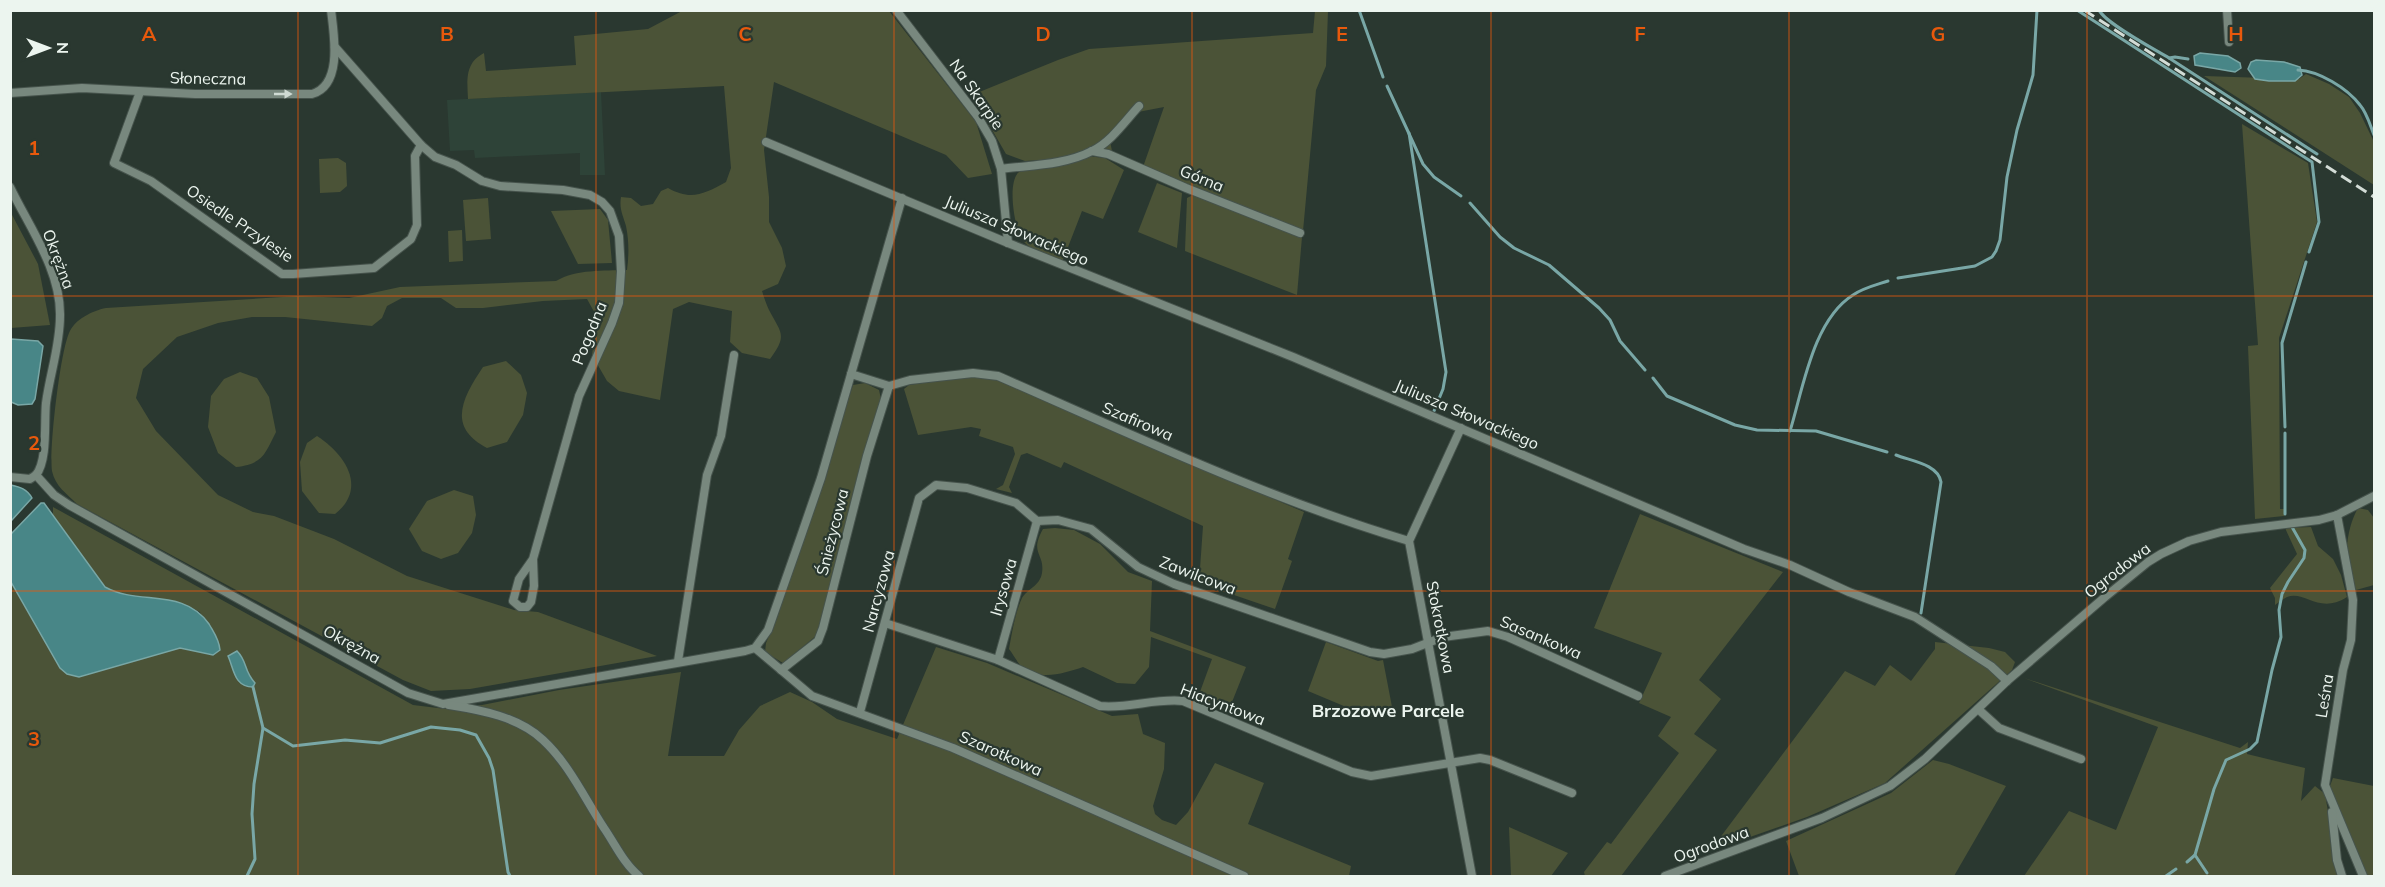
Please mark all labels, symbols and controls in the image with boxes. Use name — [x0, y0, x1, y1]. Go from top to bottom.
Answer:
north arrow — [18, 18, 78, 78]
text: A — [142, 21, 157, 46]
text: B — [440, 21, 454, 46]
text: C — [738, 21, 752, 46]
text: D — [1035, 21, 1051, 46]
text: E — [1336, 21, 1348, 46]
text: F — [1634, 21, 1646, 46]
text: G — [1931, 21, 1945, 46]
text: H — [2228, 21, 2244, 46]
text: N — [53, 42, 73, 54]
street label: Na Skarpie — [945, 55, 1009, 133]
street label: Słoneczna — [170, 67, 246, 89]
one-way arrow — [273, 89, 292, 99]
text: 1 — [28, 135, 40, 160]
street label: Górna — [1177, 160, 1227, 196]
street label: Osiedle Przylesie — [183, 180, 297, 266]
street label: Juliusza Słowackiego — [942, 191, 1092, 269]
street label: Okrężna — [39, 226, 79, 292]
street label: Pogodna — [567, 298, 611, 368]
street label: Juliusza Słowackiego — [1392, 375, 1542, 453]
street label: Szafirowa — [1100, 397, 1176, 445]
text: 2 — [28, 430, 40, 455]
street label: Śnieżycowa — [812, 487, 852, 577]
street label: Ogrodowa — [2080, 538, 2154, 602]
street label: Narcyzowa — [857, 548, 899, 634]
street label: Zawilcowa — [1157, 551, 1239, 599]
street label: Irysowa — [985, 556, 1021, 618]
street label: Stokrotkowa — [1422, 579, 1460, 675]
street label: Sasankowa — [1497, 611, 1585, 663]
street label: Okrężna — [320, 620, 384, 668]
street label: Leśna — [2311, 673, 2337, 719]
street label: Hiacyntowa — [1178, 679, 1268, 729]
district label: Brzozowe Parcele — [1312, 699, 1464, 722]
text: 3 — [28, 726, 40, 751]
street label: Szarotkowa — [956, 726, 1046, 780]
street label: Ogrodowa — [1671, 821, 1751, 867]

